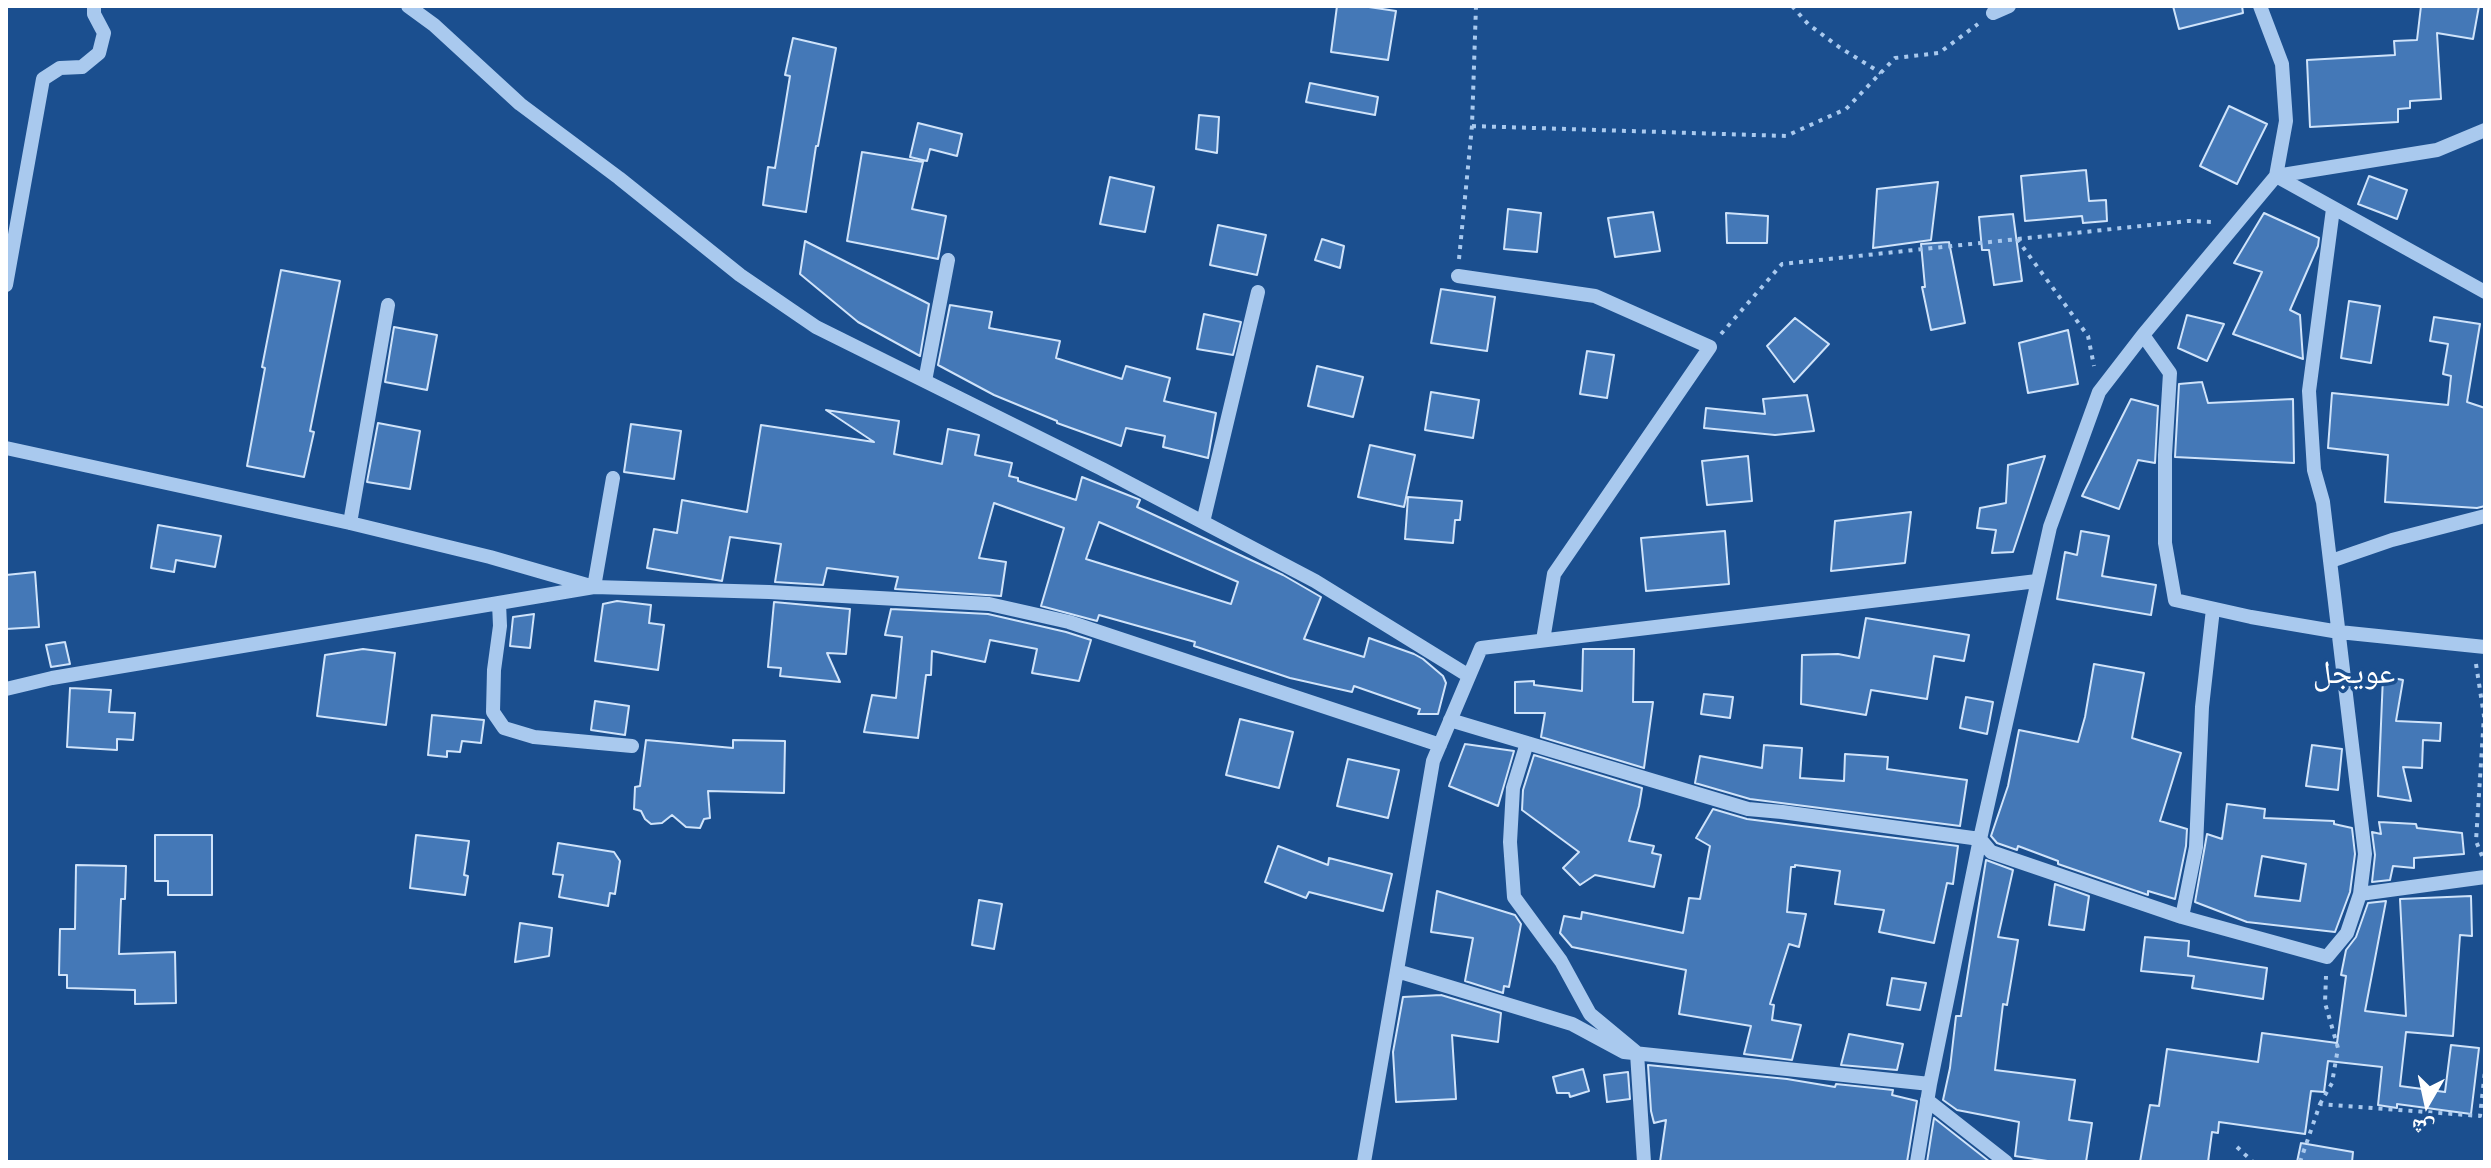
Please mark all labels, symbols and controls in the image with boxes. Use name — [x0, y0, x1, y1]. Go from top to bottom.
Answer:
district label: عويجل — [2313, 656, 2395, 694]
north arrow — [2387, 1064, 2467, 1144]
text: ش — [2410, 1113, 2437, 1143]

